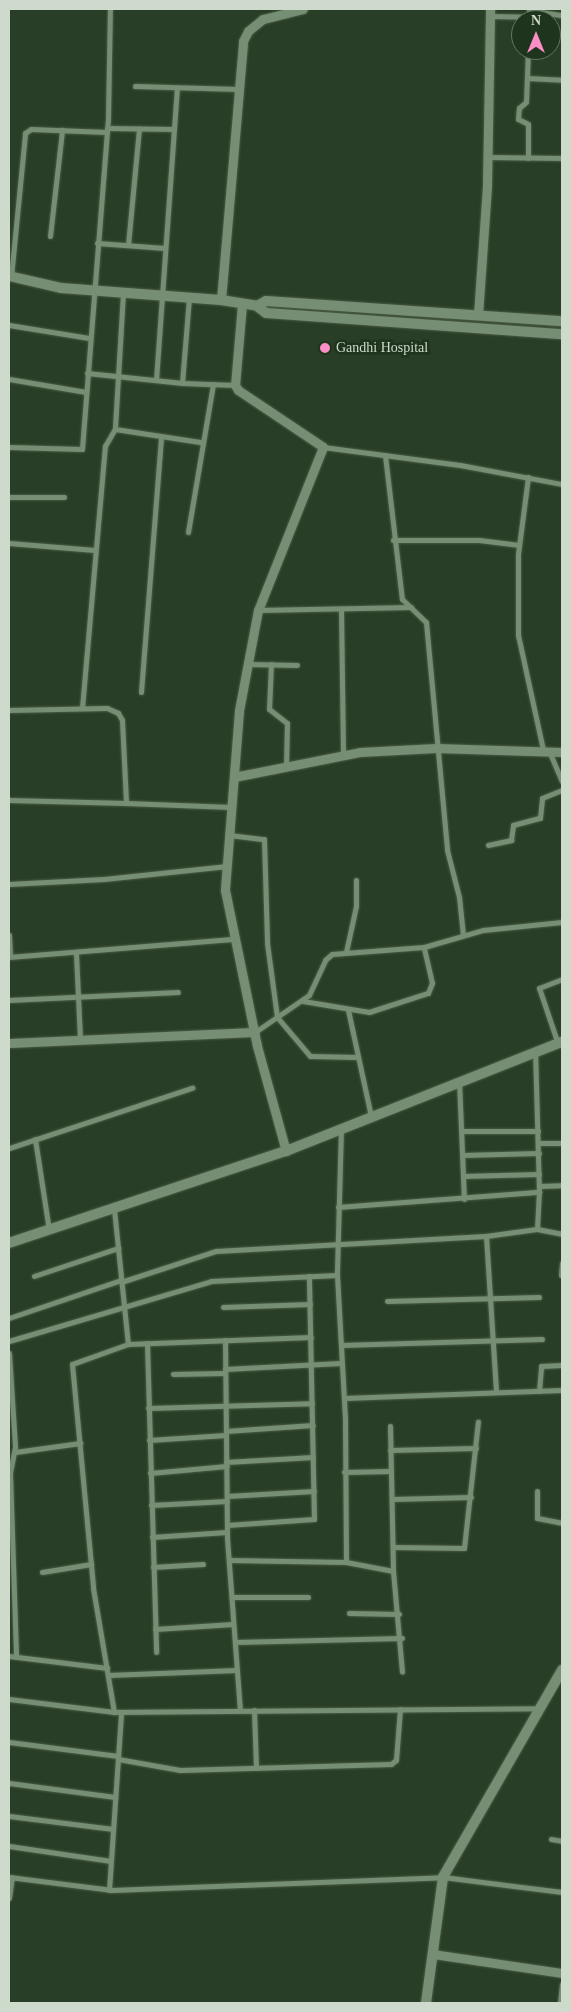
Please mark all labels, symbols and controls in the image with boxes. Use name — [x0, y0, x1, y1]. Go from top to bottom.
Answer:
north arrow — [511, 10, 561, 60]
text: N — [531, 13, 541, 28]
place label: Gandhi Hospital — [336, 340, 428, 356]
marker: Gandhi Hospital — [318, 341, 332, 355]

